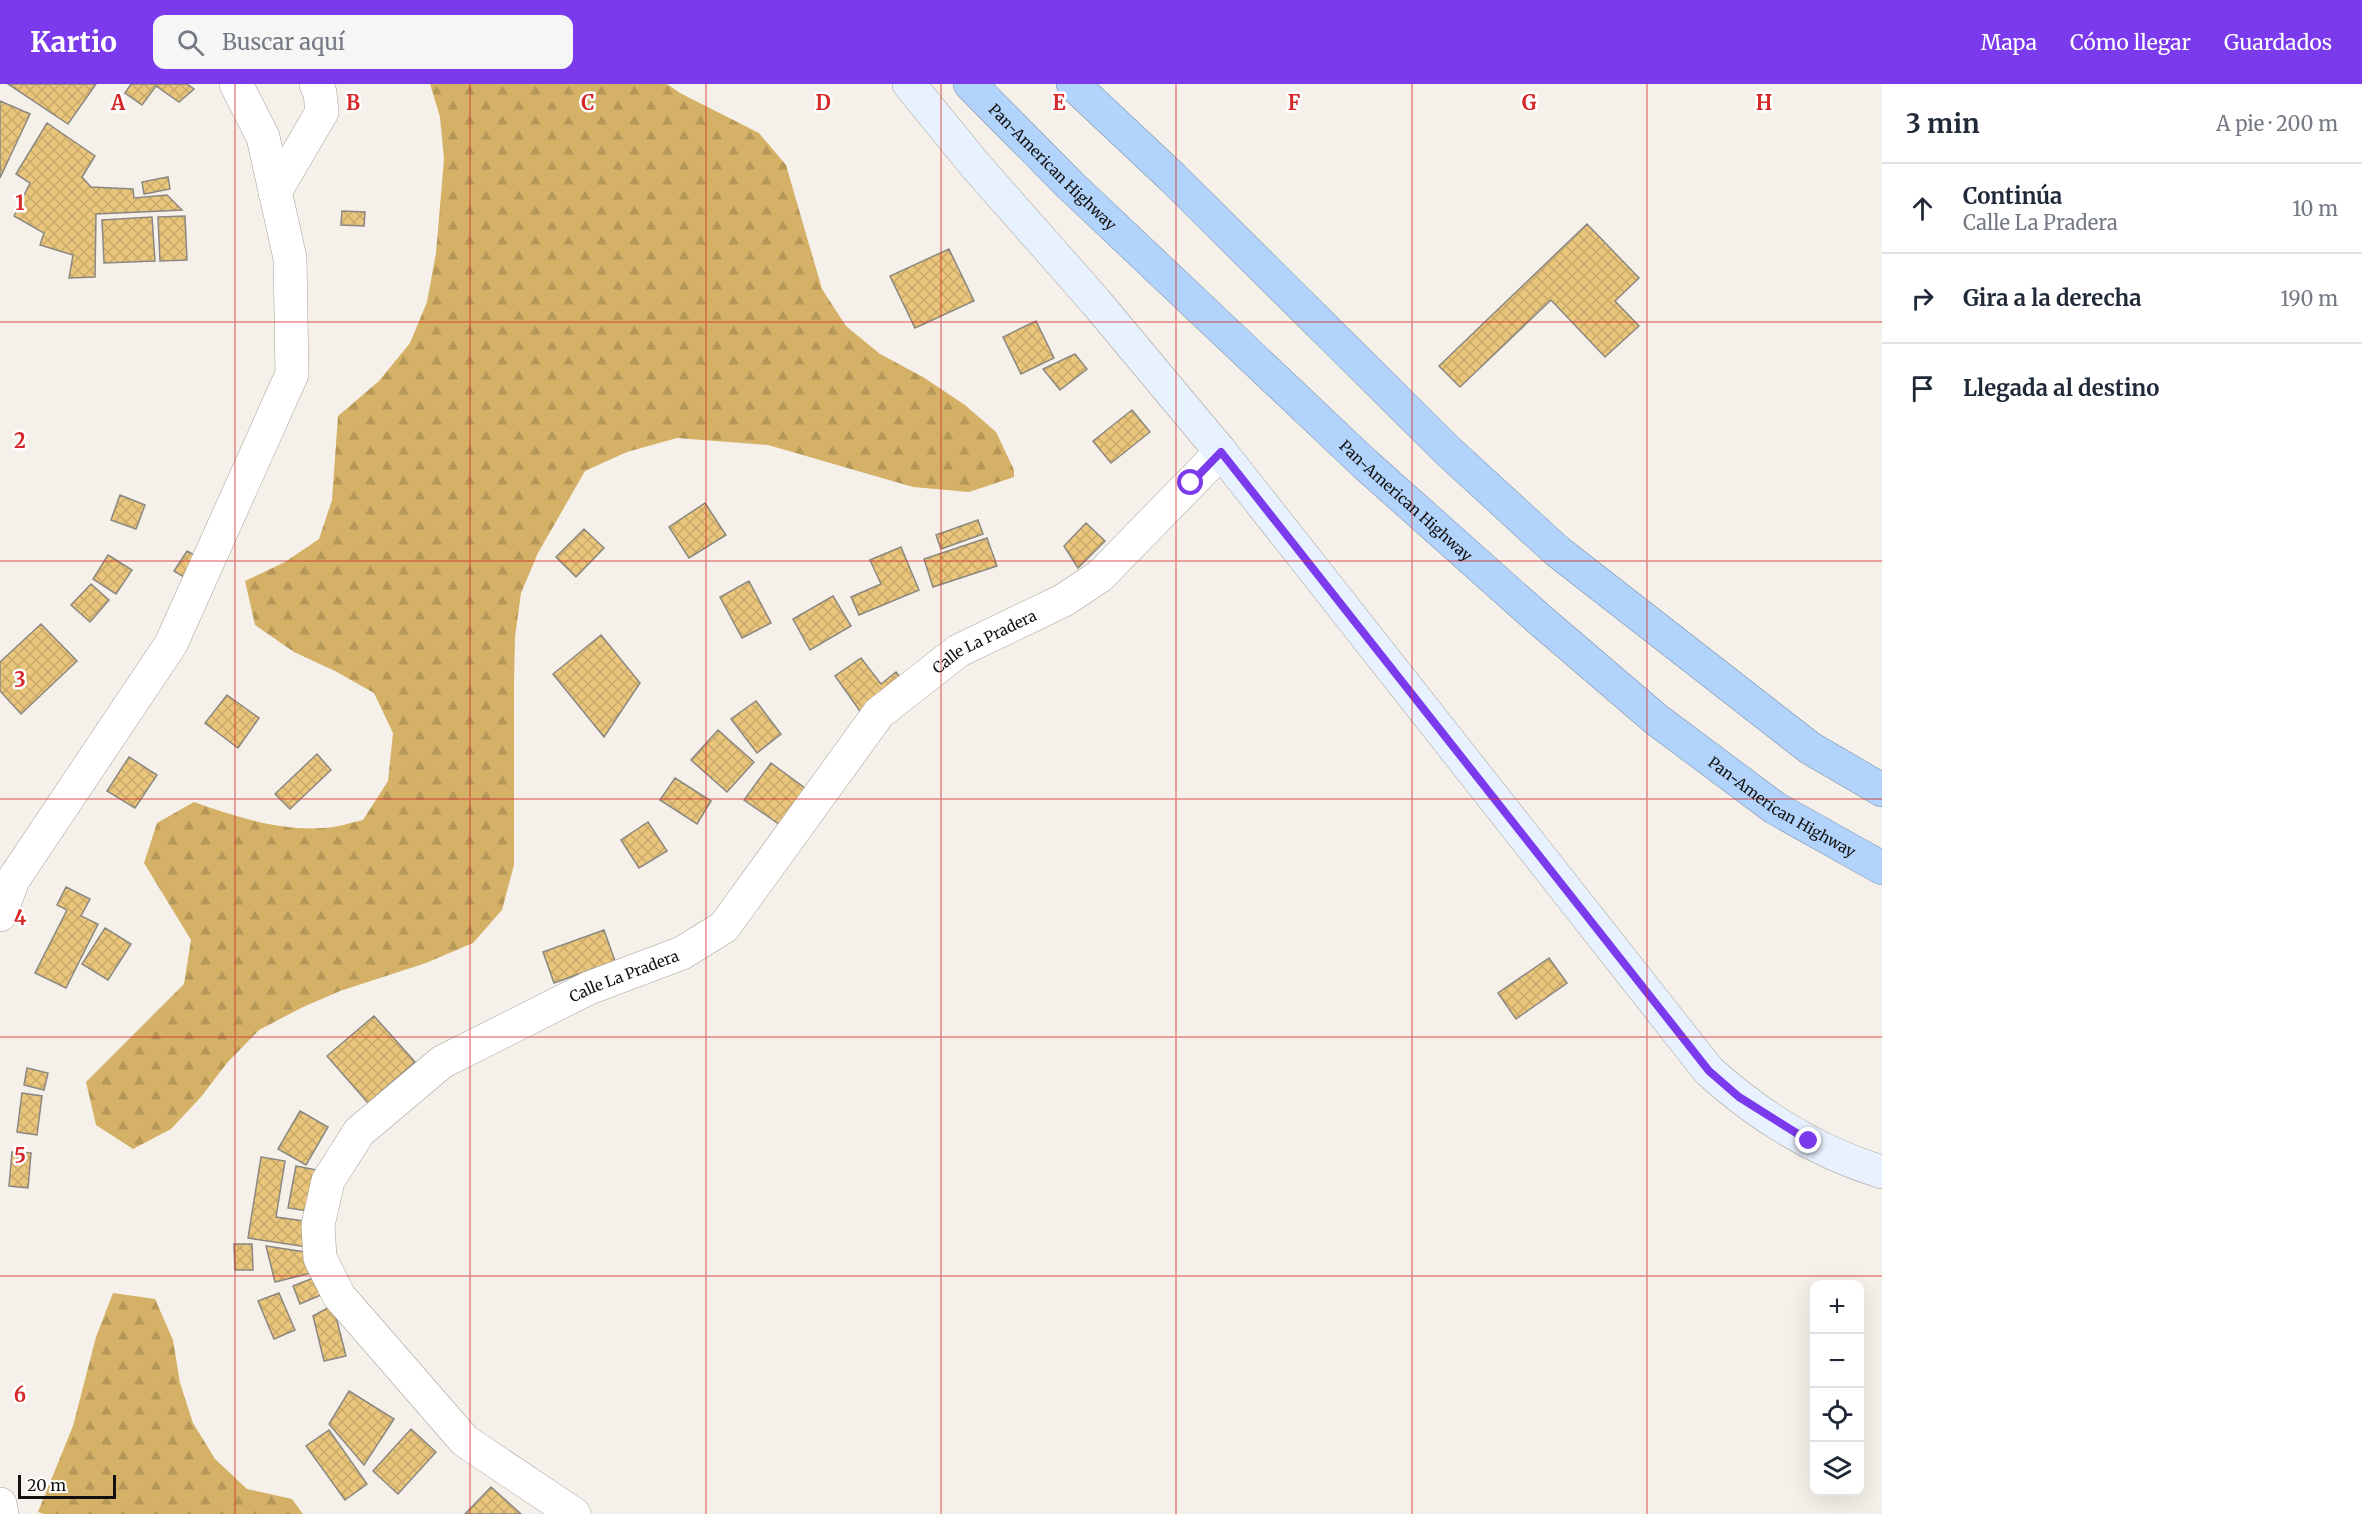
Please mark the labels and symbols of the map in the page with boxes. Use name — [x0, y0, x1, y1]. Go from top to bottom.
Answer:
text: A — [110, 90, 126, 115]
text: B — [346, 90, 360, 115]
text: C — [581, 90, 595, 115]
text: D — [815, 90, 831, 115]
text: E — [1052, 90, 1066, 115]
text: F — [1288, 90, 1301, 115]
text: G — [1522, 90, 1537, 115]
text: H — [1756, 90, 1772, 115]
street label: Pan-American Highway — [985, 99, 1121, 234]
text: 1 — [15, 190, 25, 215]
text: 2 — [14, 428, 26, 453]
street label: Pan-American Highway — [1336, 436, 1477, 565]
route start — [1177, 469, 1203, 495]
street label: Calle La Pradera — [928, 605, 1039, 677]
text: 3 — [14, 667, 26, 692]
street label: Pan-American Highway — [1705, 752, 1859, 861]
text: 4 — [14, 905, 27, 930]
street label: Calle La Pradera — [566, 946, 681, 1006]
route end — [1795, 1127, 1821, 1153]
text: 5 — [14, 1143, 26, 1168]
text: 6 — [14, 1382, 26, 1407]
scale bar — [18, 1472, 116, 1500]

